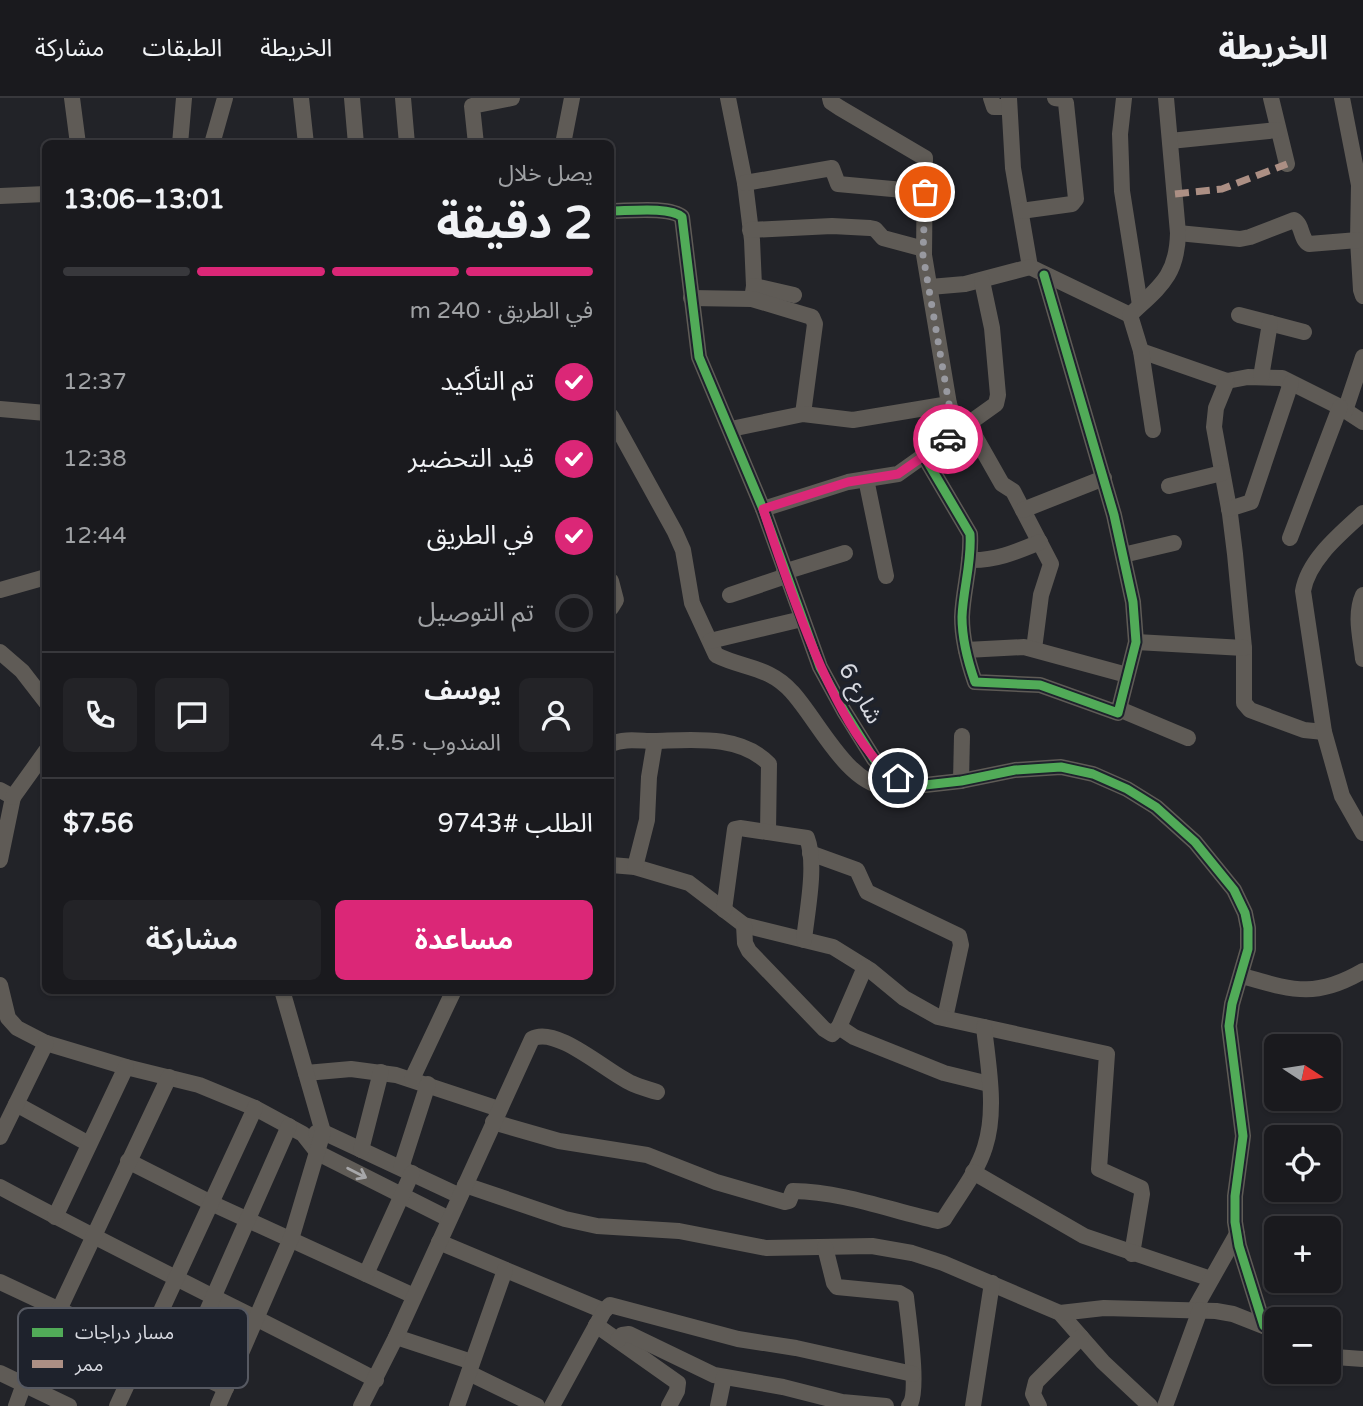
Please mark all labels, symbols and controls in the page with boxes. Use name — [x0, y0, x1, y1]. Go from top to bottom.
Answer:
text: الخريطة — [1218, 29, 1328, 68]
text: مشاركة — [35, 34, 104, 63]
text: الطبقات — [142, 34, 222, 63]
text: الخريطة — [260, 34, 332, 63]
text: يصل خلال — [498, 160, 593, 188]
pin — [895, 162, 955, 222]
icon: bag — [906, 173, 944, 211]
text: 13:01–13:06 — [63, 184, 225, 215]
text: 2 دقيقة — [436, 196, 593, 251]
text: في الطريق · 240 m — [410, 297, 593, 325]
icon: check — [555, 363, 593, 401]
text: تم التأكيد — [440, 366, 534, 397]
text: 12:37 — [63, 368, 127, 396]
courier — [913, 404, 983, 474]
icon: car — [929, 420, 967, 458]
icon: check — [555, 440, 593, 478]
text: قيد التحضير — [408, 443, 534, 474]
text: 12:38 — [63, 445, 127, 473]
icon: check — [555, 517, 593, 555]
text: في الطريق — [427, 520, 534, 551]
text: 12:44 — [63, 522, 127, 550]
text: تم التوصيل — [418, 597, 534, 628]
street label: شارع 6 — [830, 658, 888, 730]
text: يوسف — [424, 675, 501, 706]
button: phone — [63, 678, 137, 752]
button: chat — [155, 678, 229, 752]
button: person — [519, 678, 593, 752]
text: المندوب · 4.5 — [370, 729, 501, 757]
pin — [868, 748, 928, 808]
icon: home — [879, 759, 917, 797]
text: $7.56 — [63, 808, 133, 839]
text: الطلب #9743 — [437, 808, 593, 839]
button: مشاركة — [63, 900, 321, 980]
button: مساعدة — [335, 900, 593, 980]
north arrow — [1264, 1034, 1340, 1111]
map controls — [1264, 1034, 1341, 1384]
button: locate — [1264, 1125, 1341, 1202]
one-way arrow — [346, 1166, 367, 1180]
button: + — [1264, 1216, 1341, 1293]
button: − — [1264, 1307, 1341, 1384]
legend — [18, 1308, 248, 1388]
text: مسار دراجات — [75, 1322, 174, 1344]
text: ممر — [74, 1354, 103, 1376]

